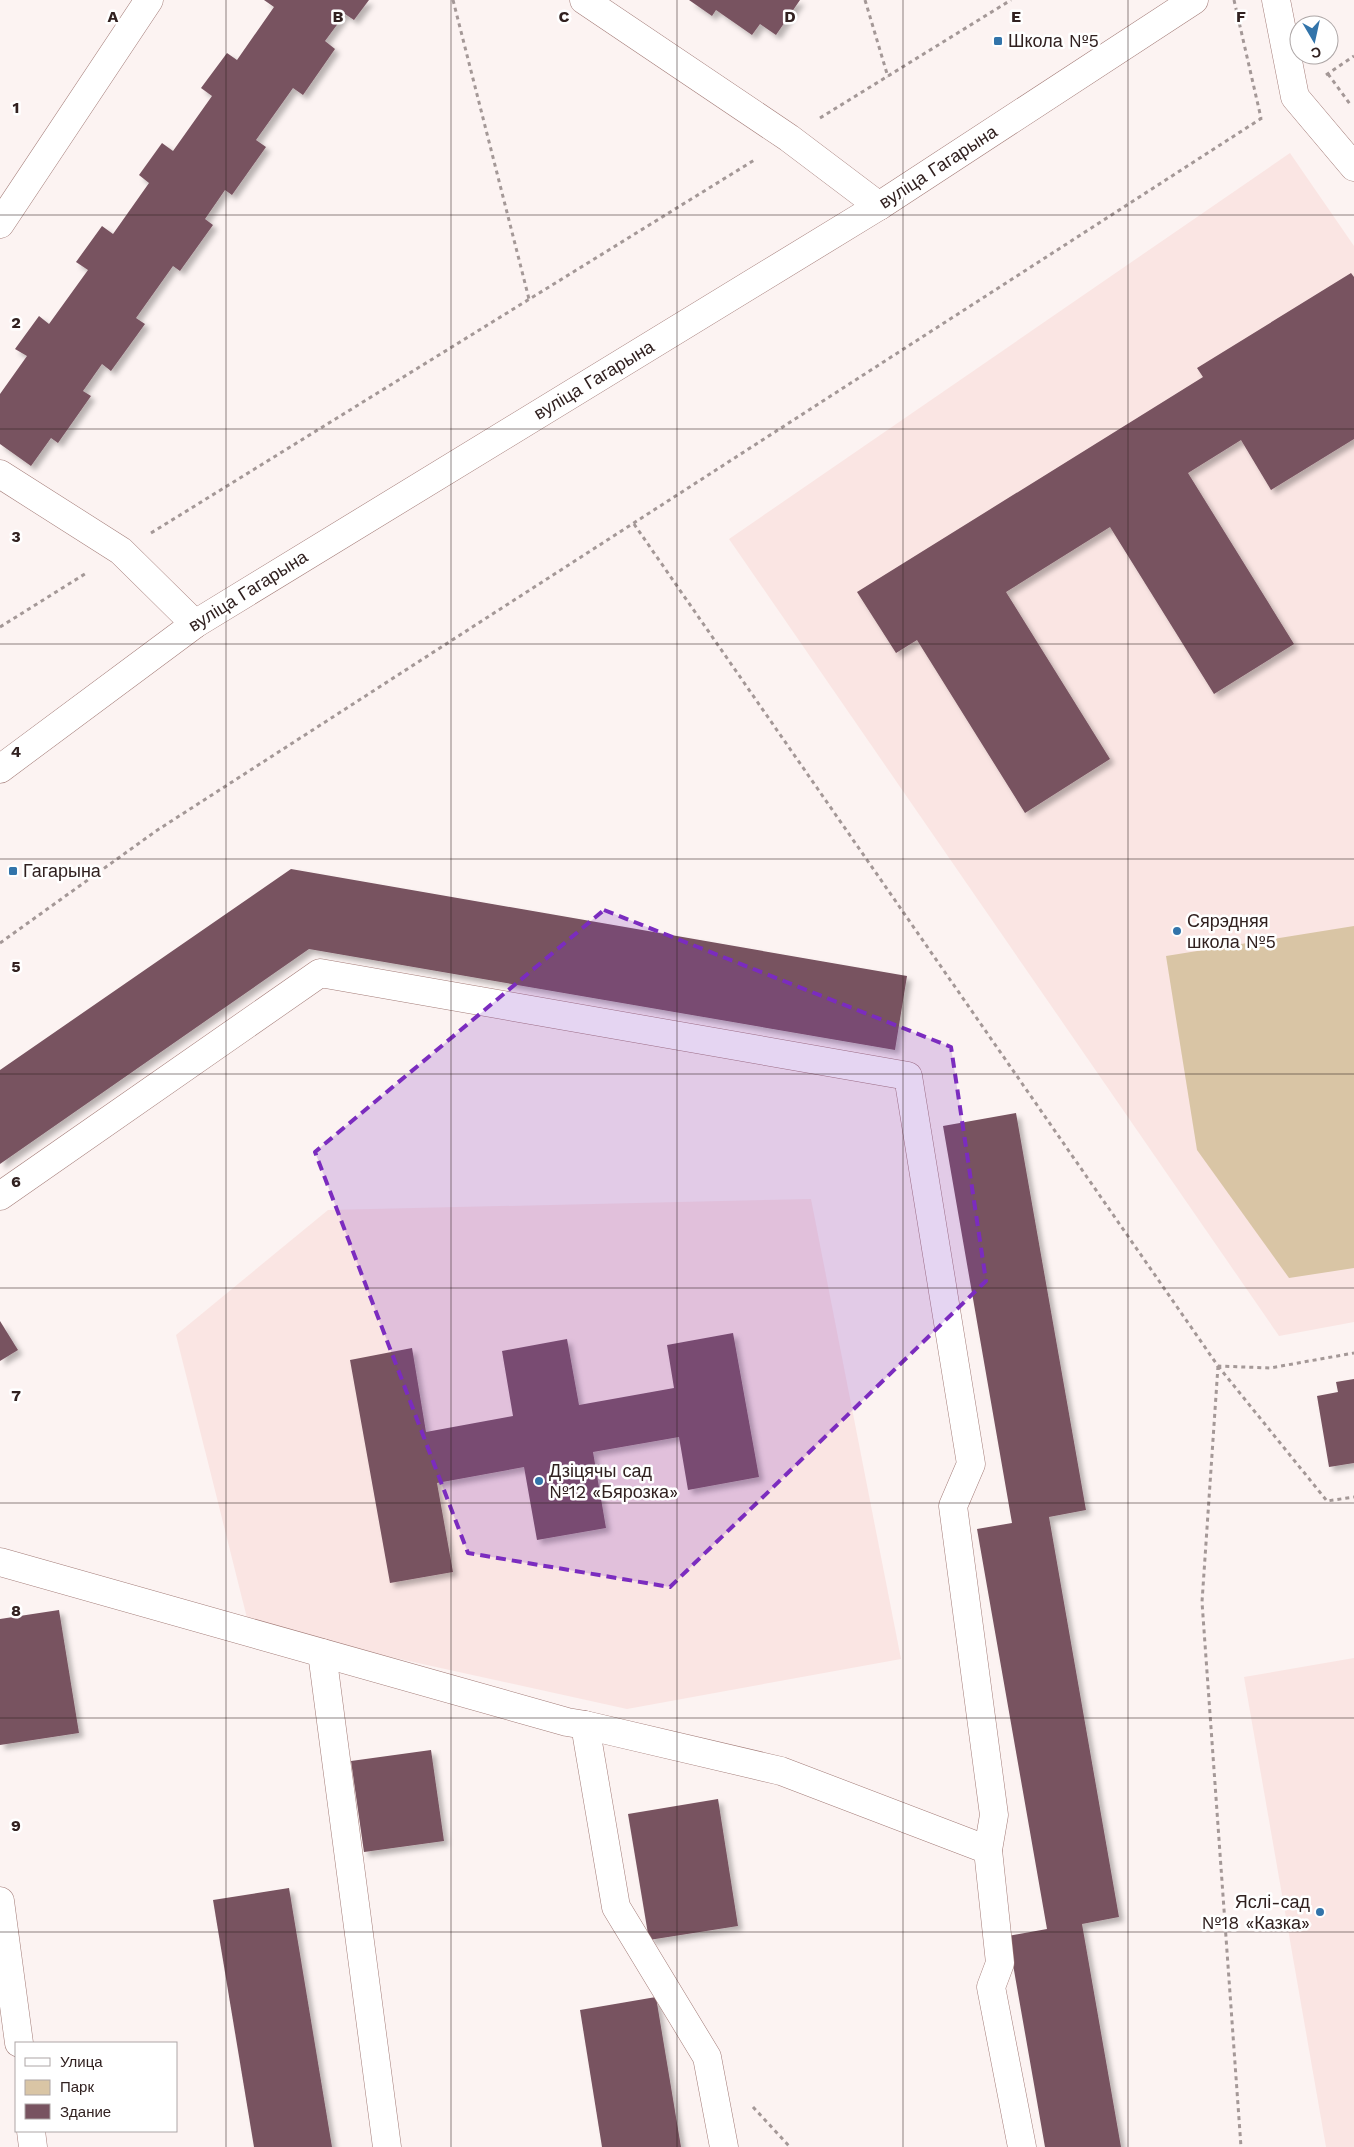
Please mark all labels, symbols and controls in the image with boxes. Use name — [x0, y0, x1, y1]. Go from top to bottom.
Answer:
text: A — [108, 7, 119, 26]
text: B — [333, 7, 344, 26]
text: C — [559, 7, 570, 26]
text: D — [784, 7, 796, 26]
text: E — [1011, 7, 1021, 26]
text: F — [1236, 7, 1246, 26]
north arrow — [1289, 15, 1339, 65]
place label: Школа №5 — [1008, 30, 1099, 51]
marker: Школа №5 — [992, 35, 1004, 47]
text: С — [1310, 44, 1322, 62]
text: 1 — [13, 98, 19, 117]
street label: вуліца Гагарына — [875, 120, 1002, 213]
text: 2 — [11, 313, 21, 332]
street label: вуліца Гагарына — [530, 335, 659, 424]
text: 3 — [11, 527, 21, 546]
street label: вуліца Гагарына — [184, 545, 312, 636]
text: 4 — [11, 742, 21, 761]
place label: Гагарына — [23, 860, 102, 881]
marker: Гагарына — [7, 865, 19, 877]
place label: Сярэдняя школа №5 — [1187, 910, 1276, 952]
marker: Сярэдняя школа №5 — [1171, 925, 1183, 937]
text: 5 — [11, 957, 21, 976]
text: 6 — [11, 1172, 21, 1191]
text: 7 — [11, 1386, 21, 1405]
place label: Дзіцячы сад №12 «Бярозка» — [549, 1460, 678, 1502]
marker: Дзіцячы сад №12 «Бярозка» — [533, 1475, 545, 1487]
text: 8 — [11, 1601, 21, 1620]
text: 9 — [11, 1816, 21, 1835]
place label: Яслі-сад №18 «Казка» — [1201, 1891, 1310, 1933]
marker: Яслі-сад №18 «Казка» — [1314, 1906, 1326, 1918]
legend — [15, 2042, 178, 2132]
text: Улица — [60, 2053, 103, 2071]
text: Парк — [60, 2078, 94, 2096]
text: Здание — [60, 2103, 111, 2121]

